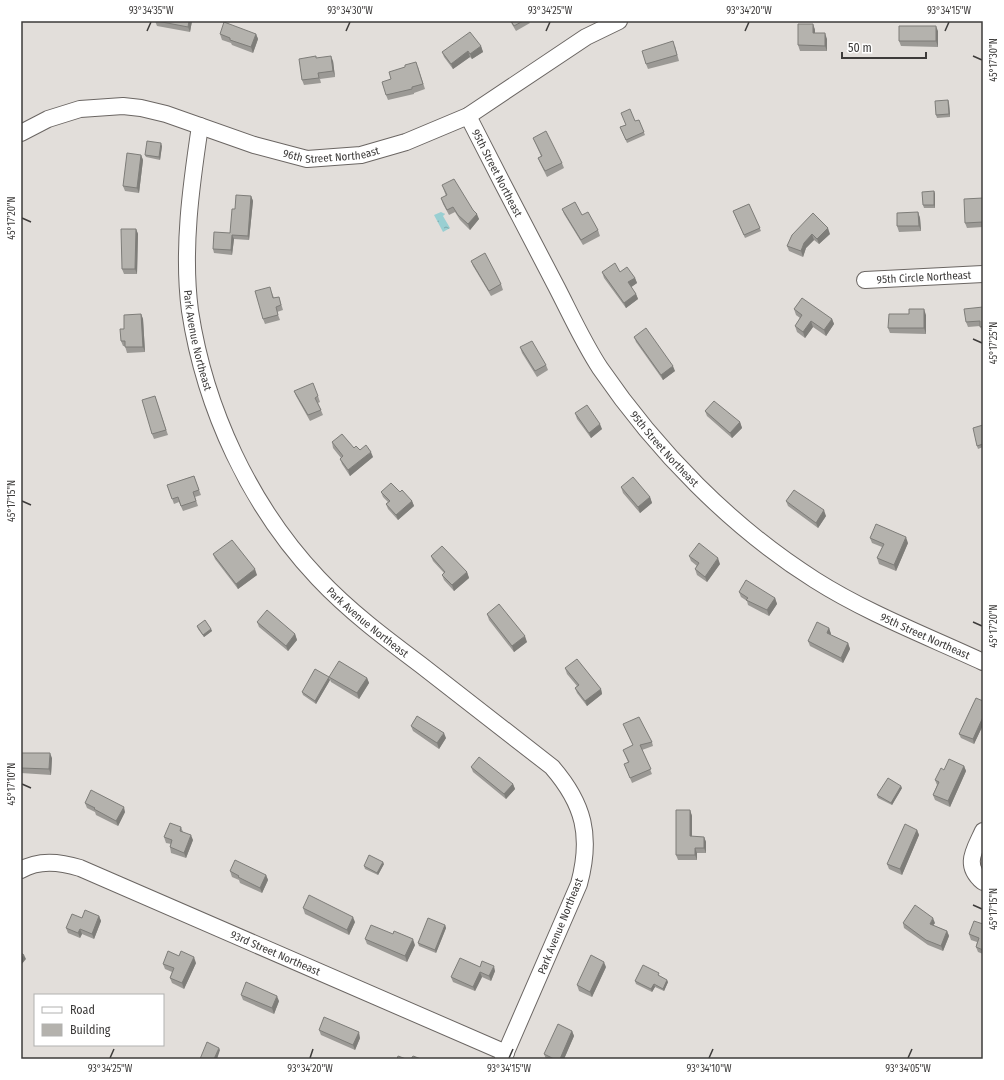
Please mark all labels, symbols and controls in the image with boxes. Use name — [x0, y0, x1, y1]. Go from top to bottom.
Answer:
text: 93°34'35"W — [129, 5, 174, 17]
text: 93°34'30"W — [327, 5, 373, 17]
text: 93°34'25"W — [528, 5, 573, 17]
text: 93°34'20"W — [726, 5, 772, 17]
text: 93°34'15"W — [927, 5, 972, 17]
scale bar — [842, 34, 926, 60]
text: 45°17'30"N — [988, 38, 1000, 82]
text: 50 m — [848, 41, 872, 55]
street label: 95th Street Northeast — [469, 127, 525, 219]
street label: 96th Street Northeast — [281, 144, 381, 166]
text: 45°17'20"N — [6, 196, 18, 240]
street label: 95th Circle Northeast — [876, 269, 972, 286]
street label: Park Avenue Northeast — [181, 289, 215, 393]
text: 45°17'25"N — [988, 322, 1000, 364]
street label: 95th Street Northeast — [627, 409, 701, 490]
text: 45°17'15"N — [6, 480, 18, 522]
street label: Park Avenue Northeast — [324, 585, 411, 661]
text: 45°17'20"N — [988, 604, 1000, 648]
street label: 95th Street Northeast — [878, 610, 972, 662]
text: 45°17'10"N — [6, 763, 18, 805]
street label: Park Avenue Northeast — [535, 876, 586, 976]
text: 45°17'15"N — [988, 888, 1000, 930]
street label: 93rd Street Northeast — [228, 928, 323, 979]
legend — [34, 994, 164, 1046]
text: Road — [70, 1003, 95, 1017]
text: Building — [70, 1023, 111, 1037]
text: 93°34'25"W — [88, 1063, 133, 1075]
text: 93°34'20"W — [287, 1063, 333, 1075]
text: 93°34'15"W — [487, 1063, 532, 1075]
text: 93°34'10"W — [687, 1063, 732, 1075]
text: 93°34'05"W — [885, 1063, 931, 1075]

